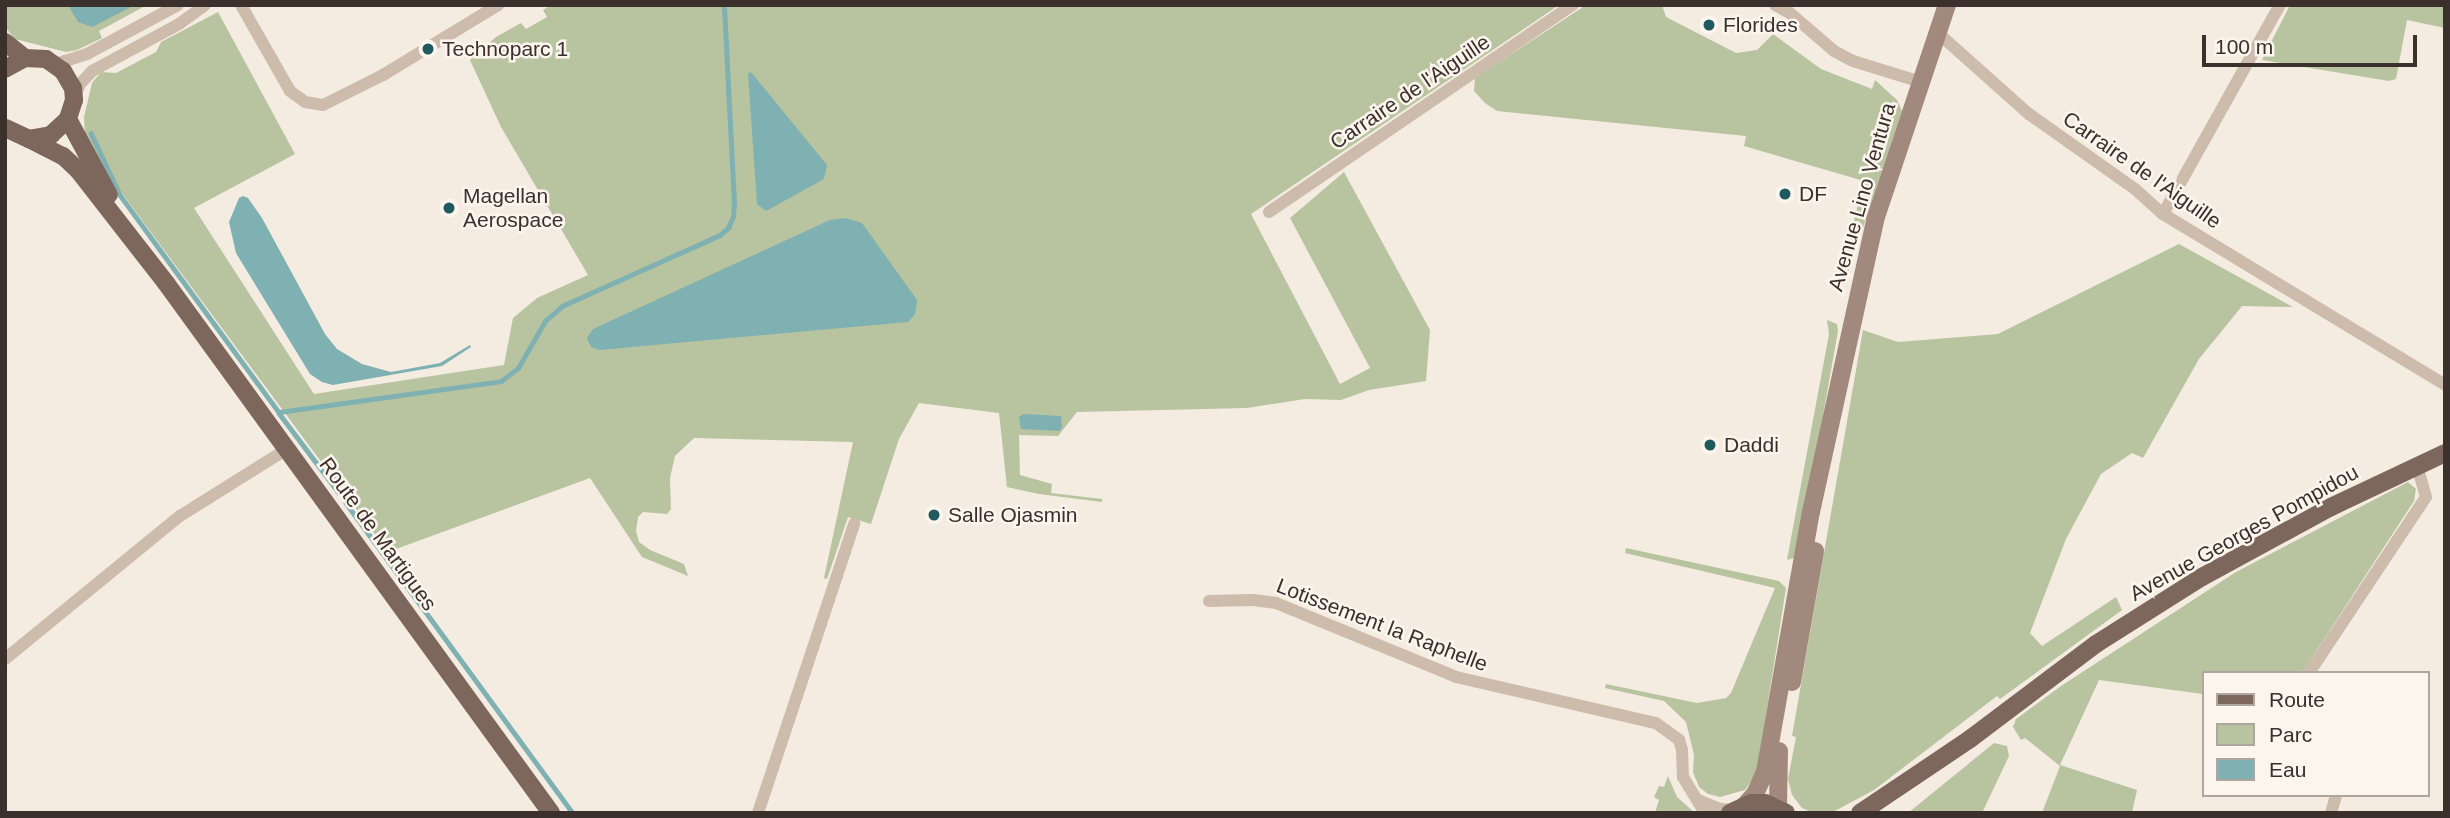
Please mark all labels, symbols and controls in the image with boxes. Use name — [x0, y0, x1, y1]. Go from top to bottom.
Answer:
place label: Florides — [1723, 12, 1798, 38]
marker: Florides — [1701, 17, 1717, 33]
scale bar — [2205, 21, 2420, 65]
street label: Carraire de l'Aiguille — [1325, 29, 1495, 155]
text: 100 m — [2215, 35, 2273, 58]
place label: Technoparc 1 — [442, 36, 568, 62]
marker: Technoparc 1 — [420, 41, 436, 57]
street label: Avenue Lino Ventura — [1823, 100, 1901, 294]
street label: Carraire de l'Aiguille — [2058, 106, 2226, 234]
place label: DF — [1799, 181, 1827, 207]
place label: Magellan Aerospace — [463, 183, 563, 233]
marker: DF — [1777, 186, 1793, 202]
marker: Magellan Aerospace — [441, 200, 457, 216]
place label: Daddi — [1724, 432, 1779, 458]
marker: Daddi — [1702, 437, 1718, 453]
street label: Route de Martigues — [314, 452, 442, 616]
street label: Avenue Georges Pompidou — [2125, 460, 2363, 606]
place label: Salle Ojasmin — [948, 502, 1078, 528]
marker: Salle Ojasmin — [926, 507, 942, 523]
street label: Lotissement la Raphelle — [1273, 573, 1491, 677]
legend — [2202, 671, 2429, 797]
text: Route — [2269, 688, 2325, 711]
text: Parc — [2269, 723, 2312, 746]
text: Eau — [2269, 758, 2306, 781]

